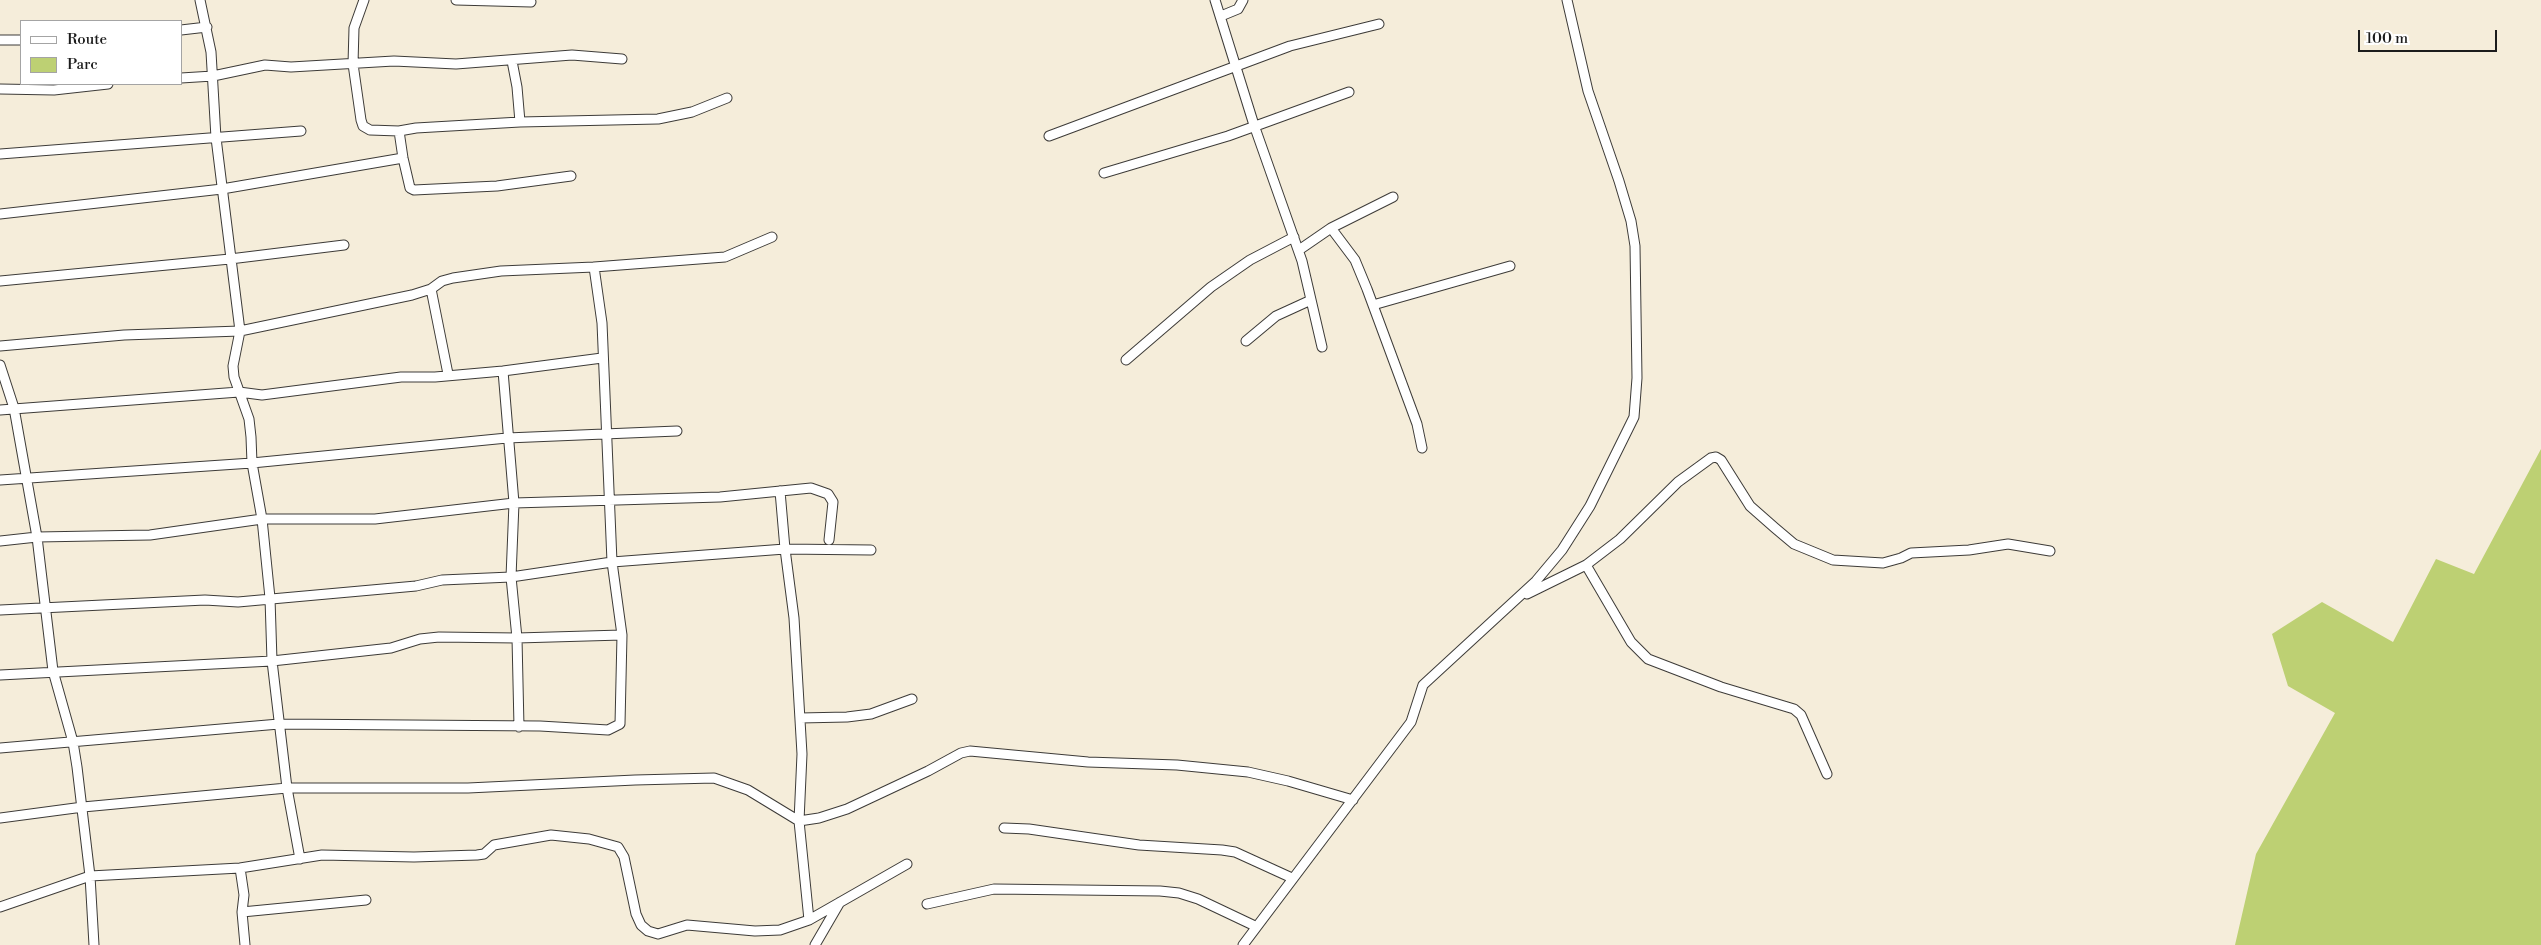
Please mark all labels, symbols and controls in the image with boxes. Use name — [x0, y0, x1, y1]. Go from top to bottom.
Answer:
legend — [20, 20, 182, 85]
scale bar — [2361, 20, 2500, 52]
text: 100 m — [2366, 29, 2408, 48]
text: Route — [67, 30, 107, 49]
text: Parc — [67, 55, 98, 74]

